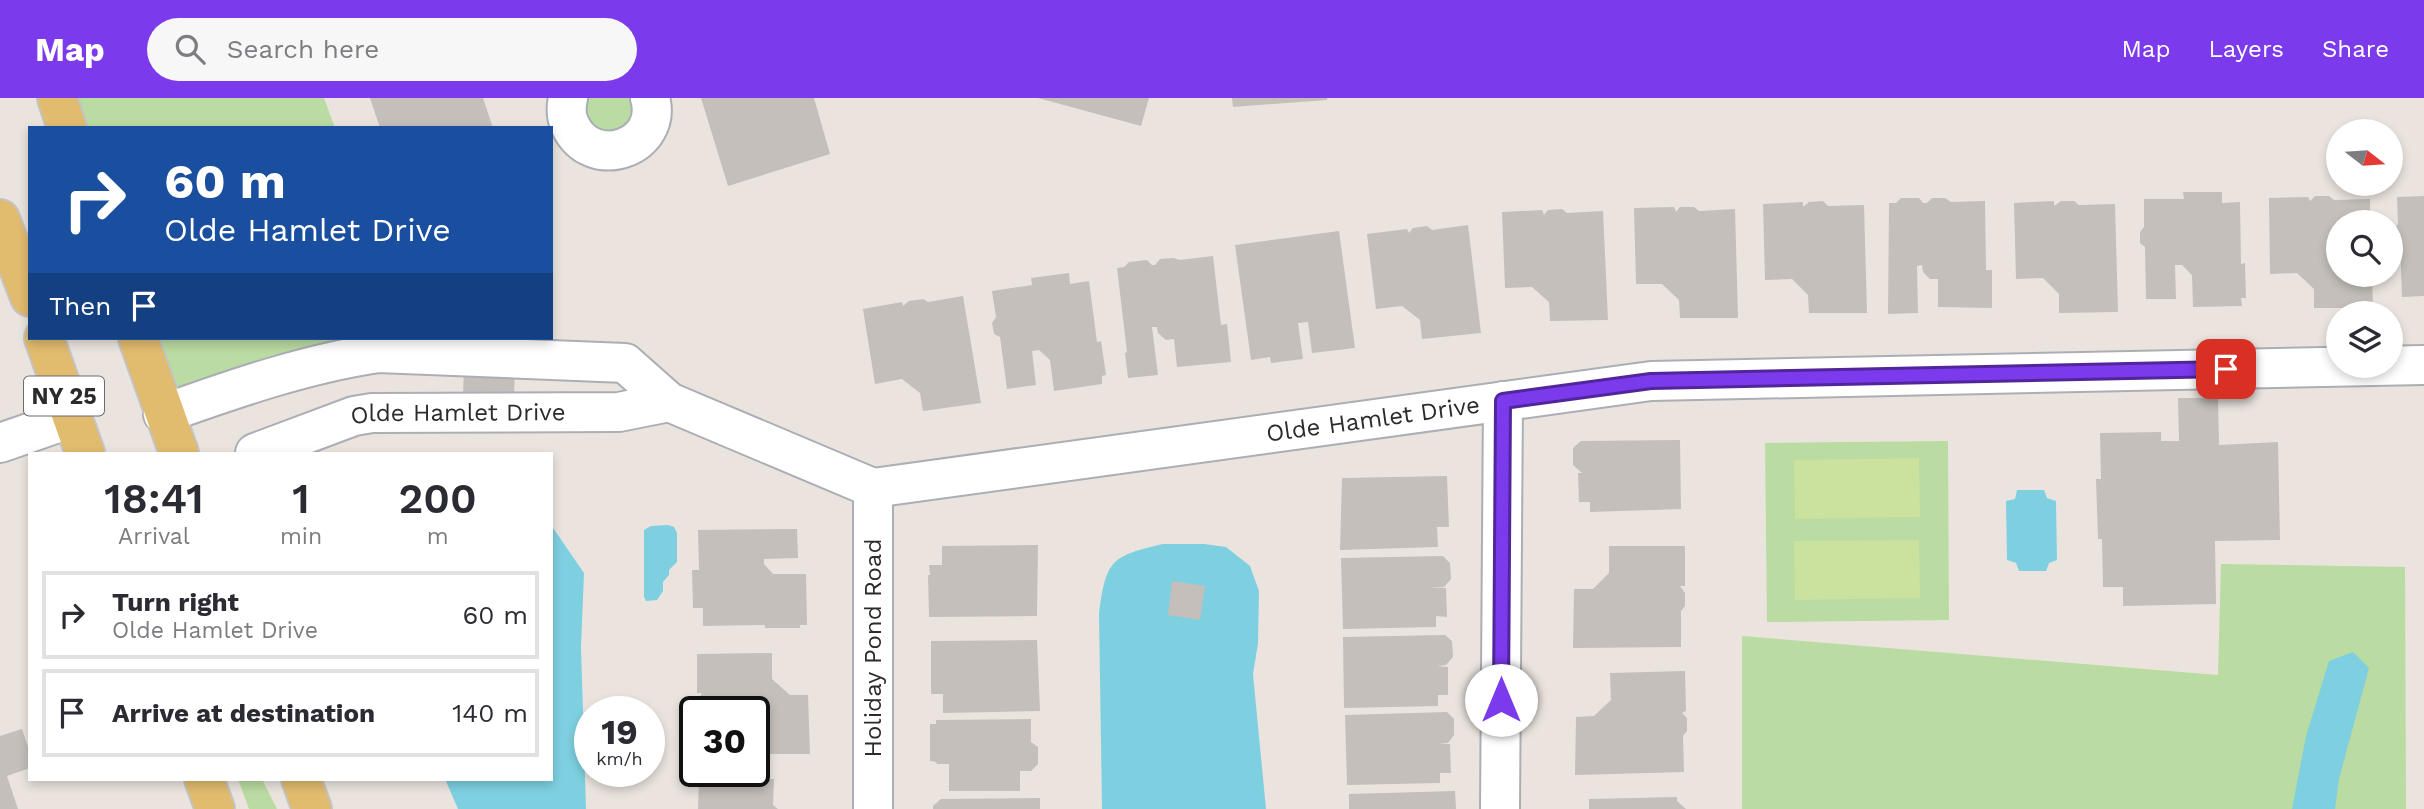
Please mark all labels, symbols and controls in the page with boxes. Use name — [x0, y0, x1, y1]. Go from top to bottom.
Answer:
search box — [147, 18, 637, 81]
text: Map — [35, 30, 105, 69]
icon: search — [171, 30, 209, 68]
text: Search here — [227, 34, 379, 64]
text: Map — [2122, 35, 2170, 63]
text: Layers — [2208, 35, 2284, 63]
text: Share — [2322, 35, 2389, 63]
north arrow — [2326, 119, 2403, 196]
map controls — [2326, 119, 2403, 378]
text: 60 m — [164, 152, 286, 210]
icon: right — [49, 154, 140, 245]
button: search — [2326, 210, 2403, 287]
text: Olde Hamlet Drive — [164, 211, 451, 249]
icon: arrive — [125, 287, 163, 325]
text: Then — [49, 291, 111, 321]
button: layers — [2326, 301, 2403, 378]
pin — [2196, 339, 2256, 399]
icon: arrive — [2207, 350, 2245, 388]
road number: NY 25 — [24, 376, 104, 416]
street label: Olde Hamlet Drive — [1265, 391, 1482, 448]
street label: Olde Hamlet Drive — [348, 398, 566, 430]
text: 18:41 — [104, 474, 204, 523]
text: 1 — [292, 474, 310, 523]
text: 200 — [398, 474, 477, 523]
text: Arrival — [118, 523, 190, 550]
text: min — [280, 523, 322, 550]
text: m — [427, 523, 449, 550]
street label: Holiday Pond Road — [859, 539, 887, 757]
text: Turn right — [112, 587, 239, 617]
icon: right — [53, 596, 91, 634]
text: 60 m — [462, 600, 528, 630]
text: Olde Hamlet Drive — [112, 617, 318, 644]
position arrow — [1464, 663, 1538, 737]
icon: arrive — [53, 694, 91, 732]
speed limit sign: 30 — [679, 696, 770, 787]
text: Arrive at destination — [112, 698, 375, 728]
text: 140 m — [452, 698, 528, 728]
text: 19 — [601, 711, 638, 753]
text: km/h — [596, 748, 643, 769]

